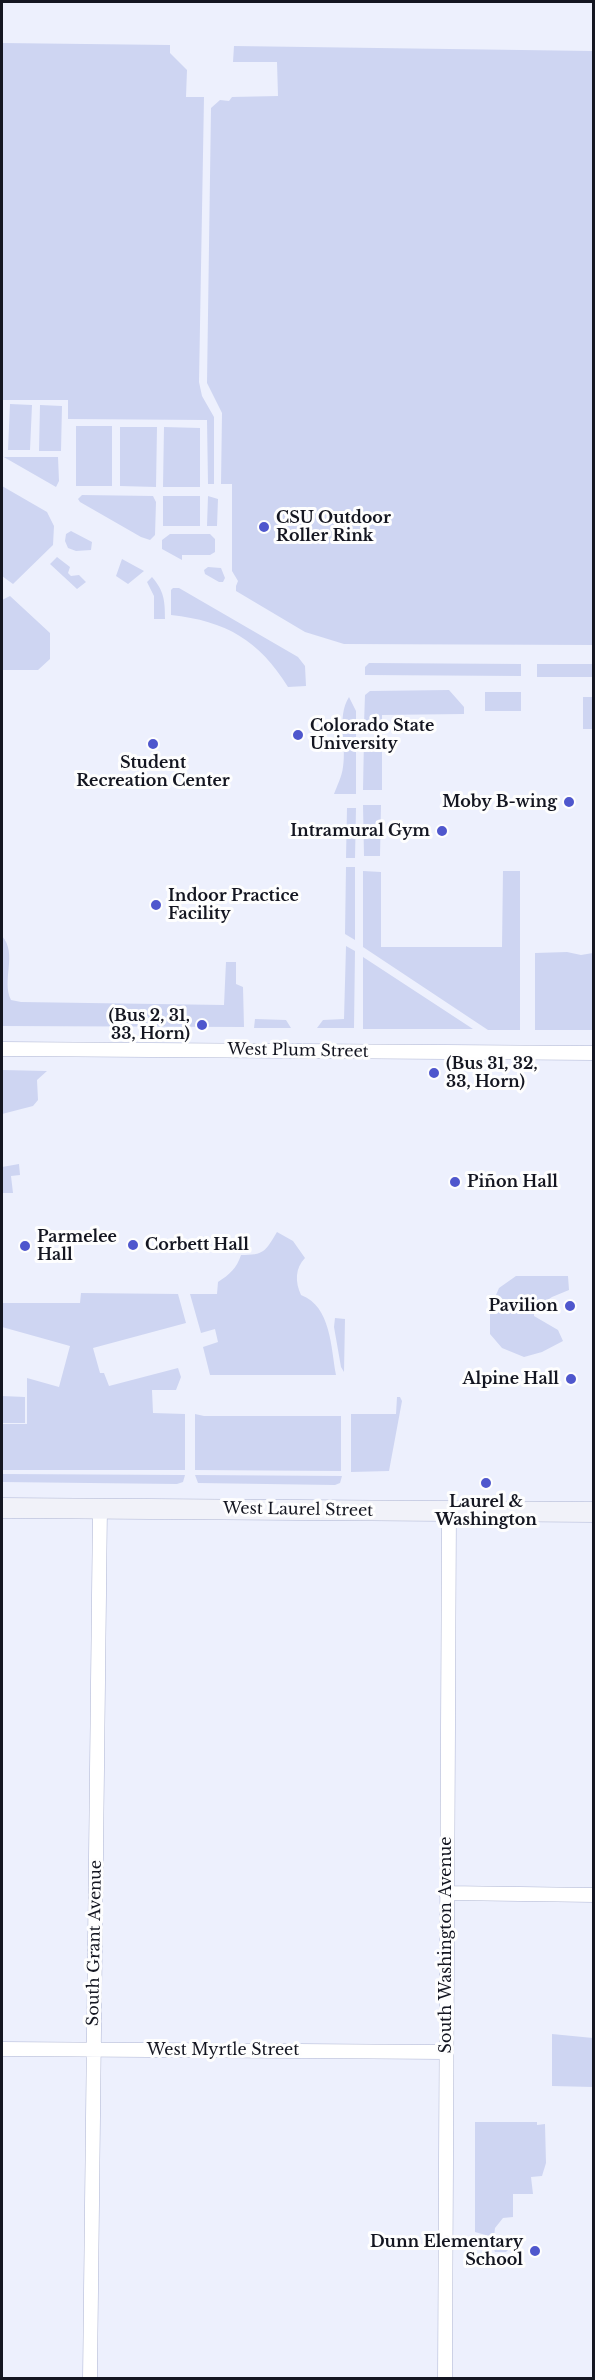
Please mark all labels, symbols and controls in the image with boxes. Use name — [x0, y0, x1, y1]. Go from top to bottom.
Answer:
place label: CSU Outdoor Roller Rink — [276, 508, 391, 546]
marker: CSU Outdoor Roller Rink — [257, 520, 271, 534]
place label: Colorado State University — [310, 716, 434, 754]
marker: Colorado State University — [291, 728, 305, 742]
marker: Student Recreation Center — [146, 737, 160, 751]
place label: Student Recreation Center — [76, 753, 230, 791]
place label: Moby B-wing — [442, 792, 557, 812]
marker: Moby B-wing — [562, 795, 576, 809]
place label: Intramural Gym — [290, 821, 430, 841]
marker: Intramural Gym — [435, 824, 449, 838]
place label: Indoor Practice Facility — [168, 886, 299, 924]
marker: Indoor Practice Facility — [149, 898, 163, 912]
place label: (Bus 2, 31, 33, Horn) — [109, 1006, 190, 1044]
marker: (Bus 2, 31, 33, Horn) — [195, 1018, 209, 1032]
street label: West Plum Street — [227, 1040, 369, 1062]
place label: (Bus 31, 32, 33, Horn) — [446, 1054, 538, 1092]
marker: (Bus 31, 32, 33, Horn) — [427, 1066, 441, 1080]
place label: Piñon Hall — [467, 1172, 558, 1192]
marker: Piñon Hall — [448, 1175, 462, 1189]
place label: Parmelee Hall — [37, 1227, 117, 1265]
place label: Corbett Hall — [145, 1235, 249, 1255]
marker: Corbett Hall — [126, 1238, 140, 1252]
marker: Parmelee Hall — [18, 1239, 32, 1253]
place label: Pavilion — [488, 1296, 558, 1316]
marker: Pavilion — [563, 1299, 577, 1313]
place label: Alpine Hall — [463, 1369, 559, 1389]
marker: Alpine Hall — [564, 1372, 578, 1386]
marker: Laurel & Washington — [479, 1476, 493, 1490]
place label: Laurel & Washington — [435, 1492, 537, 1530]
street label: West Laurel Street — [223, 1499, 373, 1521]
street label: South Washington Avenue — [436, 1837, 456, 2053]
street label: South Grant Avenue — [84, 1860, 106, 2026]
street label: West Myrtle Street — [147, 2040, 299, 2060]
place label: Dunn Elementary School — [370, 2232, 523, 2270]
marker: Dunn Elementary School — [528, 2244, 542, 2258]

